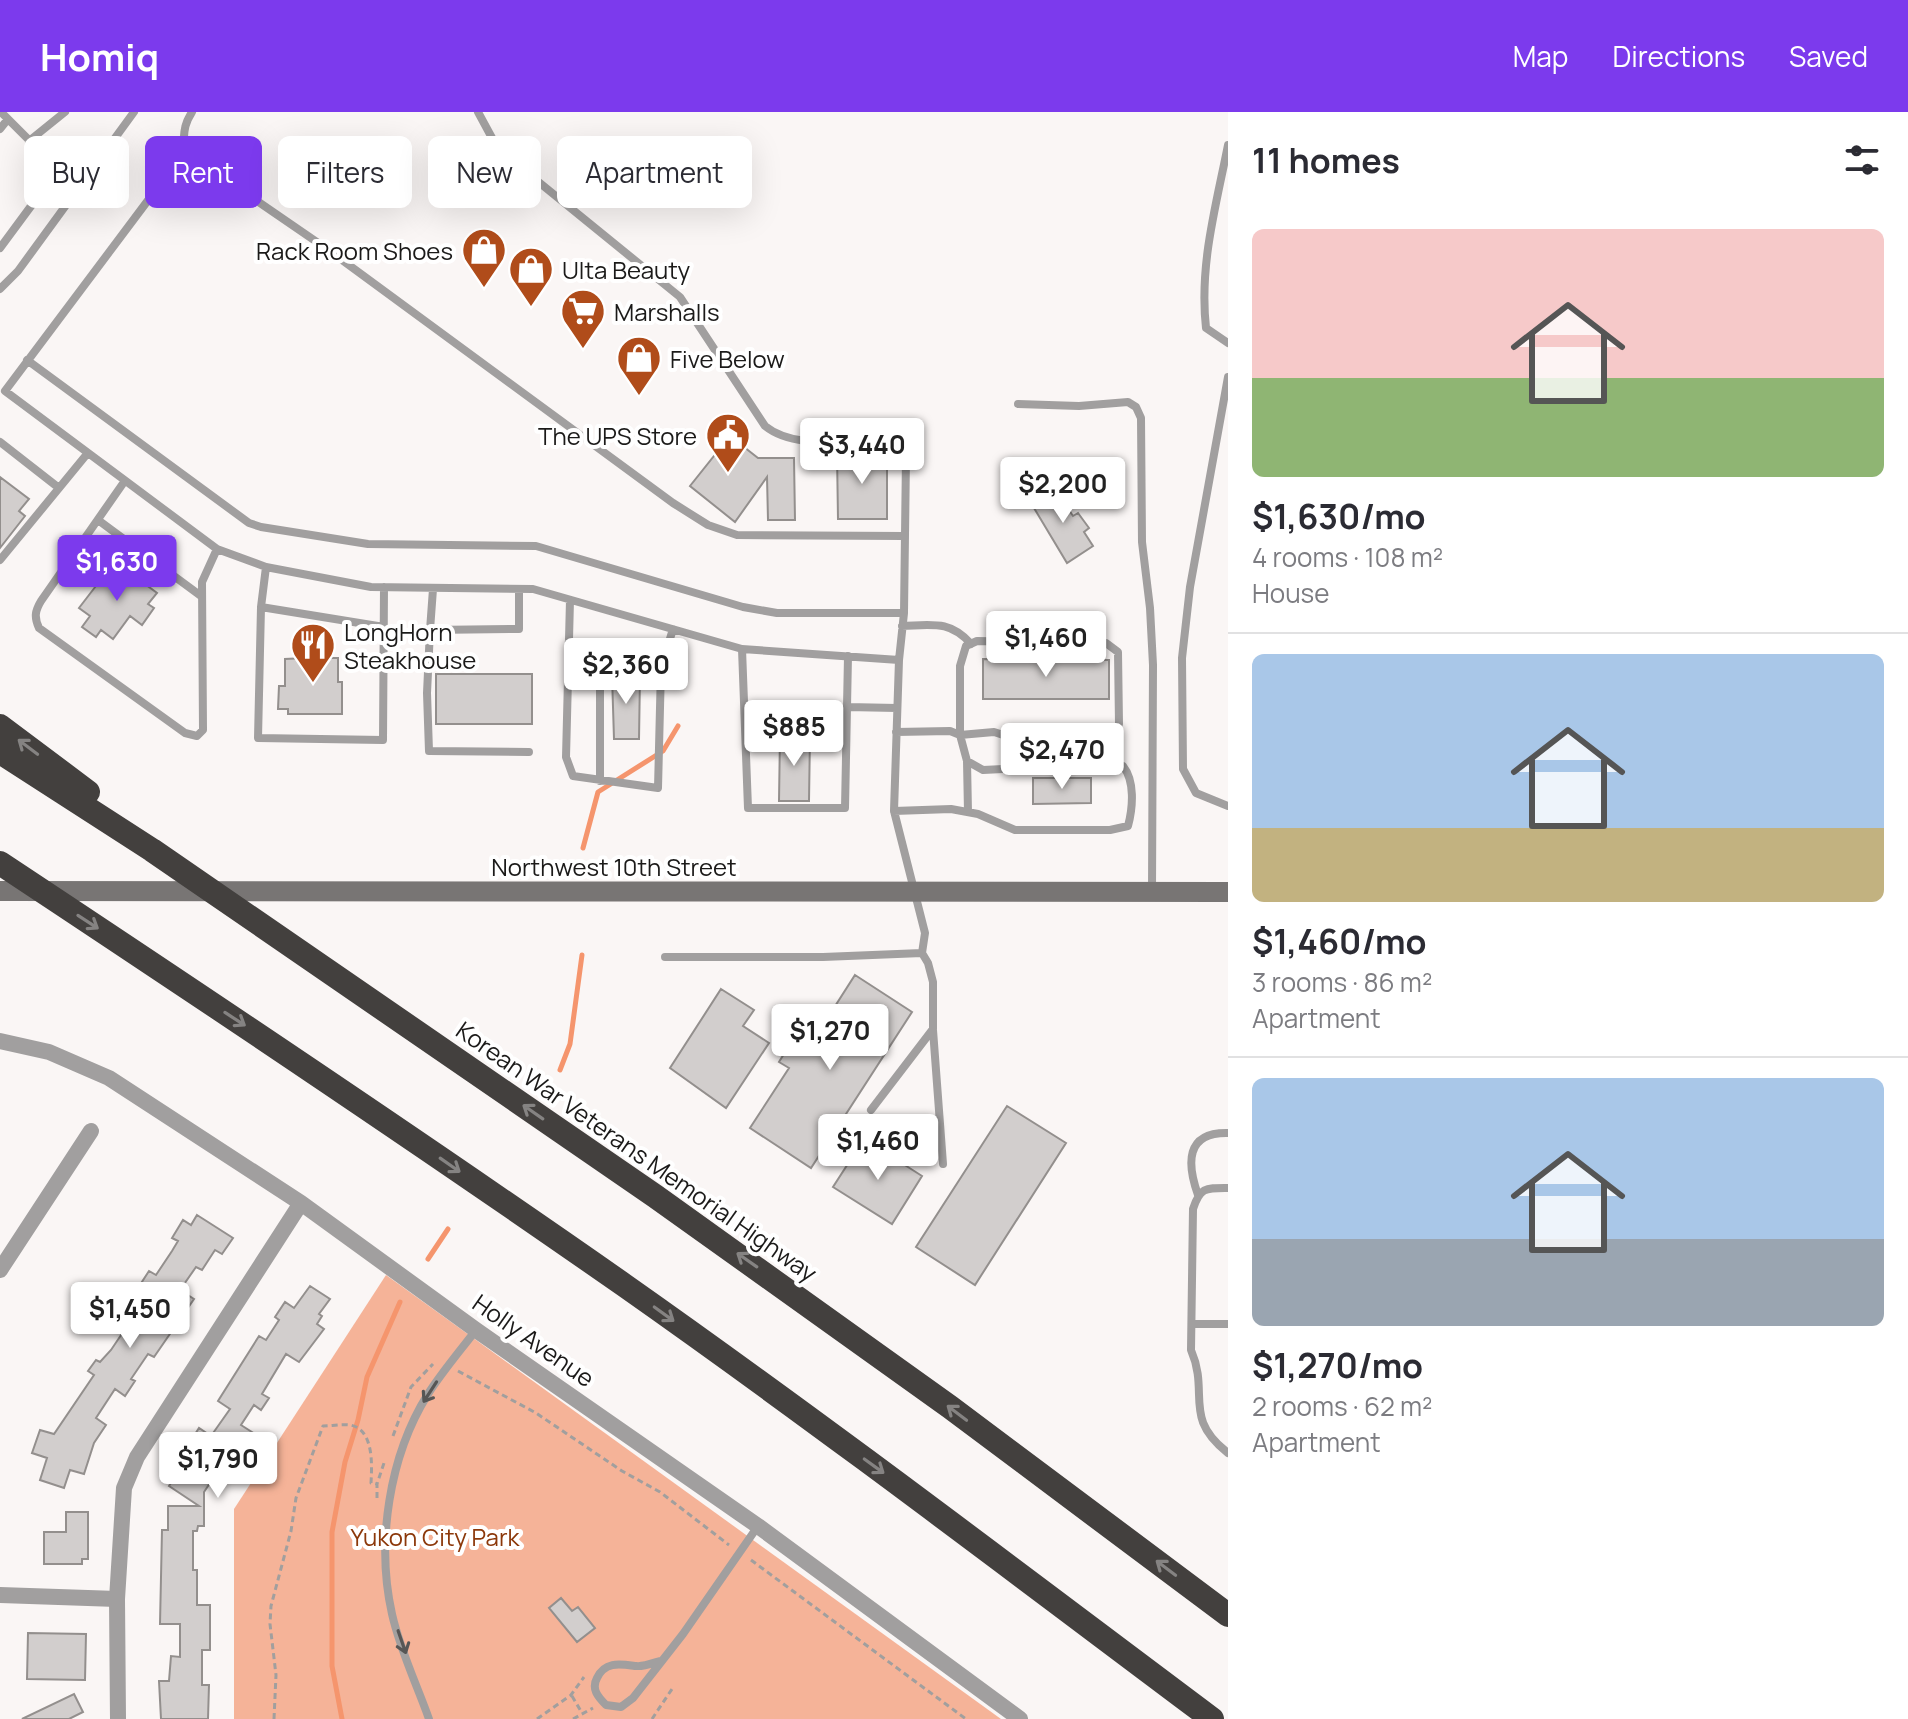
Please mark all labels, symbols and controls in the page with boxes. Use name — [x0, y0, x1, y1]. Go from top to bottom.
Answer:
text: Homiq — [40, 30, 159, 82]
text: Map — [1513, 37, 1568, 75]
text: Directions — [1612, 37, 1745, 75]
text: Saved — [1789, 37, 1868, 75]
chip: Buy — [24, 136, 129, 208]
chip: Rent — [145, 136, 262, 208]
chip: Filters — [278, 136, 412, 208]
chip: New — [428, 136, 541, 208]
chip: Apartment — [557, 136, 752, 208]
text: 11 homes — [1252, 137, 1400, 183]
icon: filters — [1840, 138, 1884, 182]
shop icon: Rack Room Shoes — [460, 226, 508, 289]
place label: Rack Room Shoes — [256, 234, 453, 267]
shop icon: Ulta Beauty — [507, 245, 555, 308]
place label: Ulta Beauty — [562, 253, 691, 286]
icon: home — [1496, 281, 1640, 425]
supermarket icon: Marshalls — [559, 287, 607, 350]
place label: Marshalls — [614, 295, 720, 328]
shop icon: Five Below — [615, 334, 663, 397]
place label: Five Below — [670, 342, 785, 375]
public building icon: The UPS Store — [704, 411, 752, 474]
pin: $3,440 — [797, 418, 927, 486]
place label: The UPS Store — [538, 419, 697, 452]
text: $3,440 — [818, 426, 906, 462]
pin: $2,200 — [998, 457, 1128, 525]
text: $2,200 — [1018, 465, 1108, 501]
text: $1,630/mo — [1252, 493, 1425, 539]
pin: $1,630 — [52, 535, 182, 603]
text: 4 rooms · 108 m² — [1252, 539, 1443, 575]
text: $1,630 — [76, 543, 158, 579]
text: House — [1252, 575, 1329, 611]
pin: $1,460 — [981, 611, 1111, 679]
place label: LongHorn Steakhouse — [344, 615, 476, 676]
text: $1,460 — [1004, 619, 1088, 655]
restaurant icon: LongHorn Steakhouse — [289, 621, 337, 684]
pin: $2,360 — [561, 638, 691, 706]
text: $2,360 — [582, 646, 670, 682]
pin: $885 — [747, 700, 841, 768]
icon: home — [1496, 706, 1640, 850]
text: $885 — [762, 708, 826, 744]
pin: $2,470 — [997, 723, 1127, 791]
text: $2,470 — [1019, 731, 1105, 767]
one-way arrow — [18, 738, 39, 755]
street label: Northwest 10th Street — [491, 850, 737, 883]
one-way arrow — [77, 914, 99, 930]
text: $1,460/mo — [1252, 918, 1426, 964]
text: 3 rooms · 86 m² — [1252, 964, 1432, 1000]
text: Apartment — [1252, 1000, 1381, 1036]
pin: $1,270 — [765, 1004, 895, 1072]
one-way arrow — [224, 1010, 246, 1027]
text: $1,270 — [789, 1012, 871, 1048]
street label: Korean War Veterans Memorial Highway — [450, 1013, 824, 1289]
one-way arrow — [523, 1104, 545, 1120]
pin: $1,460 — [813, 1114, 943, 1182]
text: $1,460 — [836, 1122, 920, 1158]
icon: home — [1496, 1130, 1640, 1274]
one-way arrow — [439, 1157, 461, 1173]
one-way arrow — [736, 1252, 758, 1269]
pin: $1,450 — [65, 1282, 195, 1350]
street label: Holly Avenue — [467, 1286, 601, 1394]
text: $1,450 — [89, 1290, 171, 1326]
one-way arrow — [652, 1305, 674, 1322]
text: $1,270/mo — [1252, 1342, 1423, 1388]
one-way arrow — [422, 1381, 438, 1403]
text: 2 rooms · 62 m² — [1252, 1388, 1432, 1424]
one-way arrow — [947, 1404, 969, 1421]
text: Apartment — [1252, 1424, 1381, 1460]
pin: $1,790 — [153, 1432, 283, 1500]
text: $1,790 — [177, 1440, 259, 1476]
one-way arrow — [863, 1458, 885, 1474]
park label: Yukon City Park — [351, 1520, 521, 1553]
one-way arrow — [1155, 1560, 1177, 1577]
one-way arrow — [396, 1629, 410, 1654]

